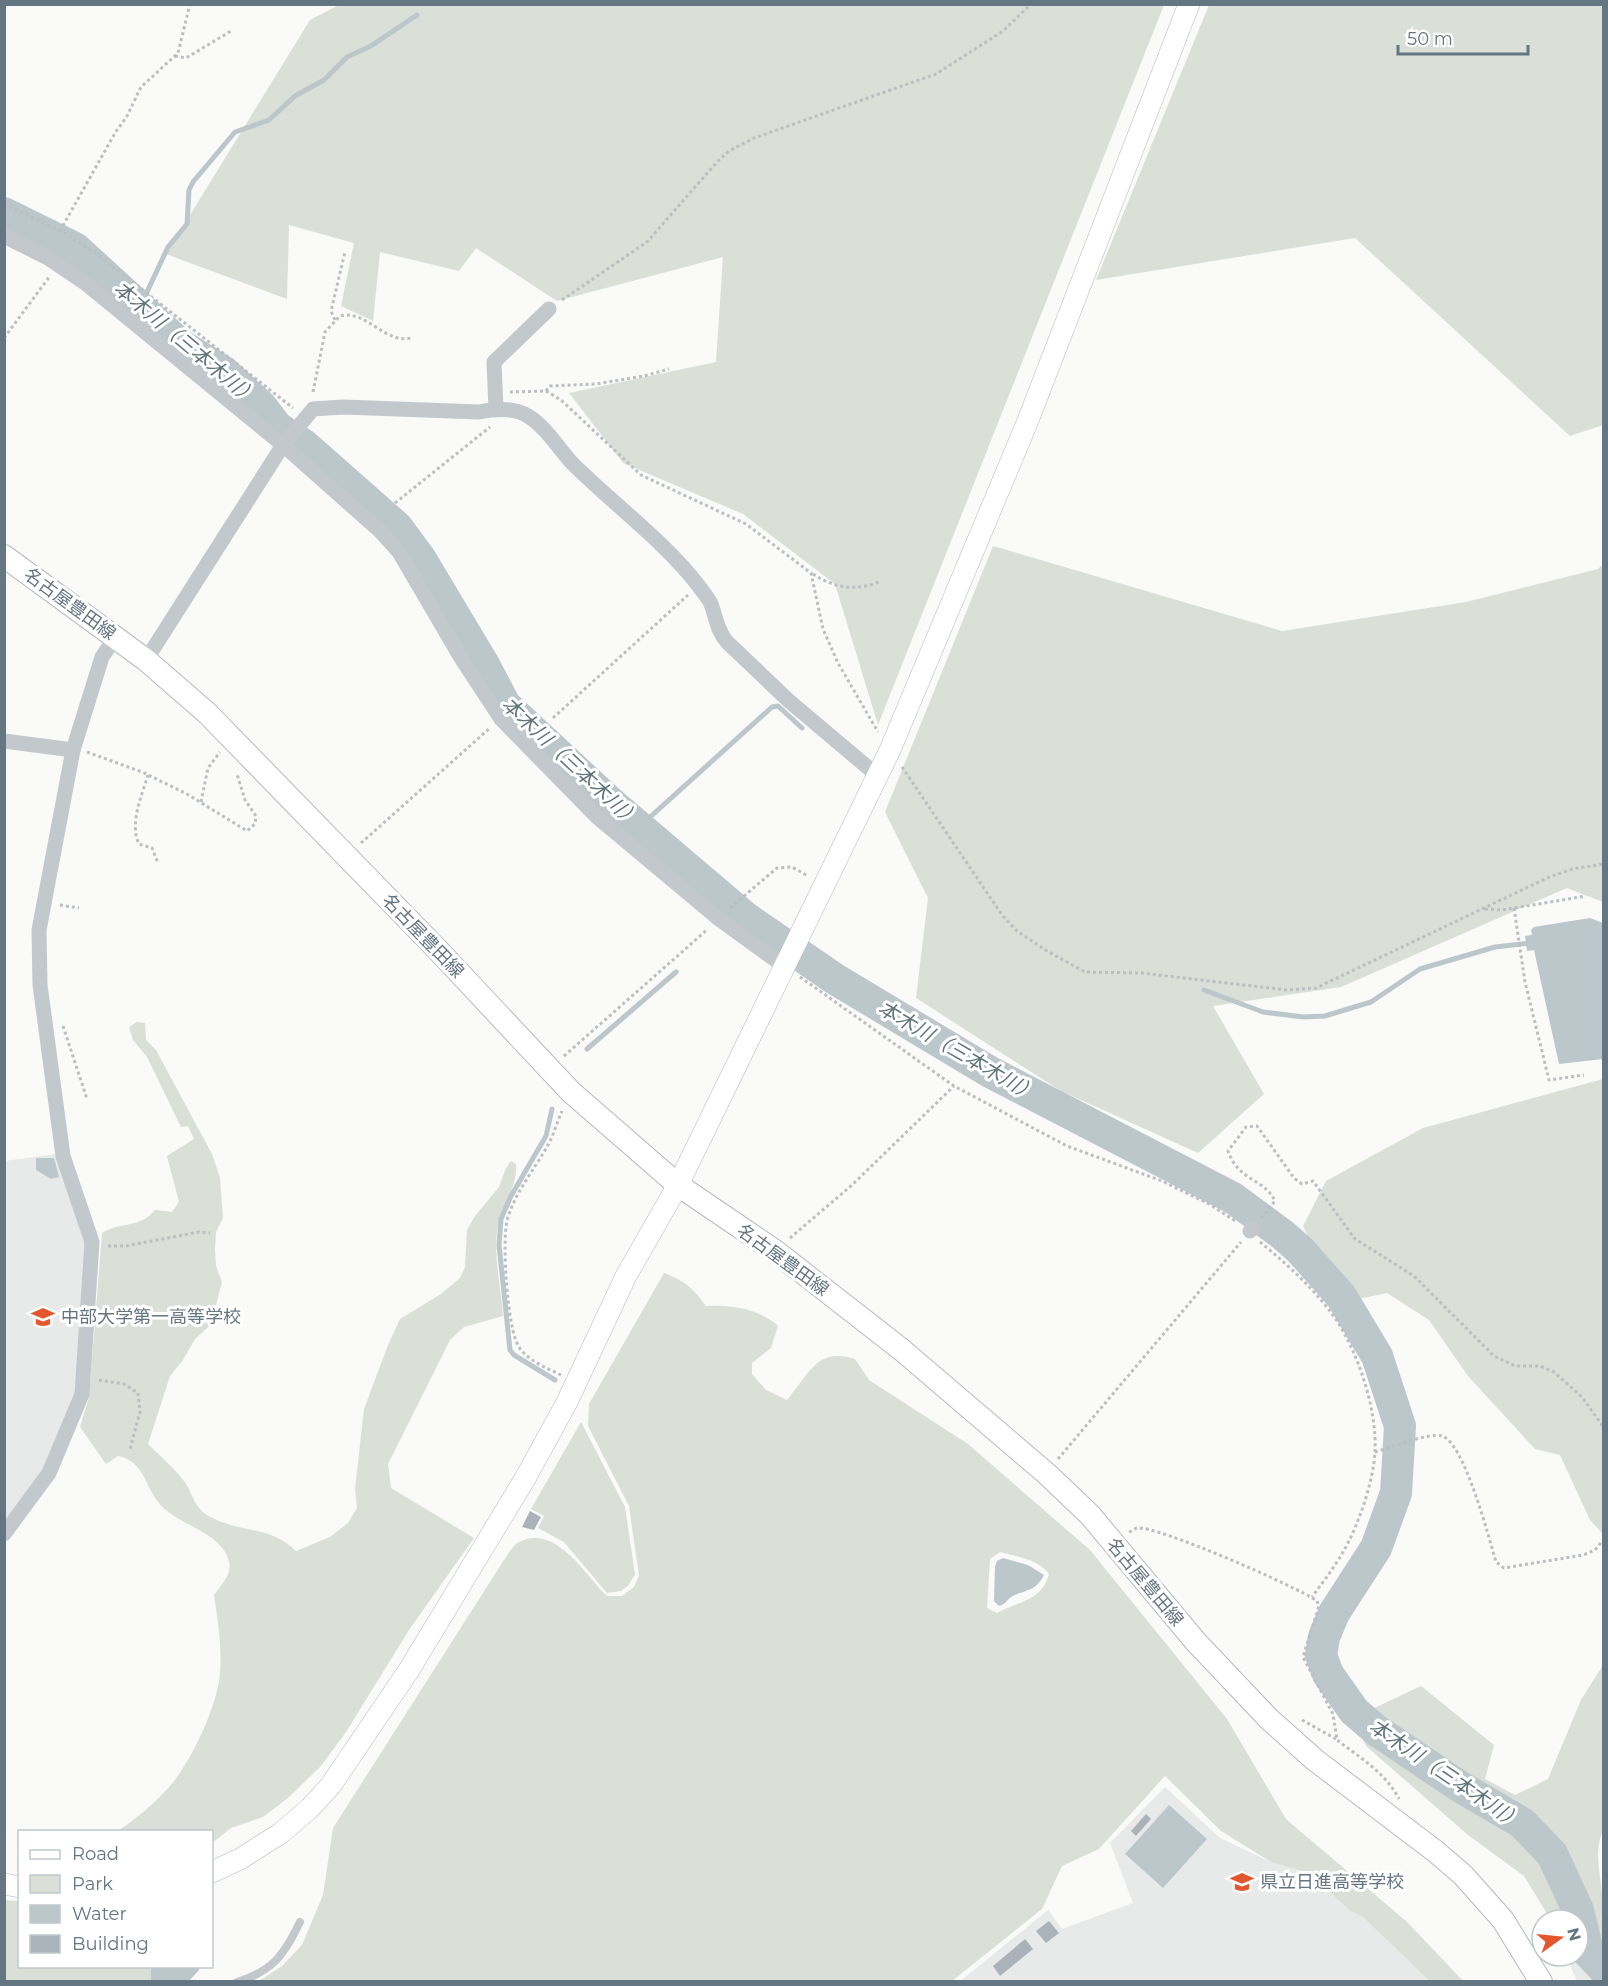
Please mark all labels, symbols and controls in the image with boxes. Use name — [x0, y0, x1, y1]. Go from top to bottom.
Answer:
scale bar — [1398, 18, 1528, 56]
text: 50 m — [1407, 28, 1453, 50]
water label: 本木川（三本木川） — [109, 276, 263, 410]
street label: 名古屋豊田線 — [20, 563, 120, 645]
water label: 本木川（三本木川） — [497, 692, 645, 832]
street label: 名古屋豊田線 — [378, 890, 468, 982]
water label: 本木川（三本木川） — [874, 996, 1042, 1106]
street label: 名古屋豊田線 — [733, 1219, 833, 1301]
school or university icon: 中部大学第一高等学校 — [30, 1304, 56, 1330]
place label: 中部大学第一高等学校 — [61, 1306, 241, 1328]
street label: 名古屋豊田線 — [1102, 1534, 1188, 1630]
water label: 本木川（三本木川） — [1365, 1714, 1527, 1834]
legend — [18, 1830, 213, 1968]
text: Road — [72, 1843, 119, 1865]
school or university icon: 県立日進高等学校 — [1229, 1869, 1255, 1895]
place label: 県立日進高等学校 — [1260, 1871, 1404, 1893]
text: Park — [72, 1873, 113, 1895]
text: Water — [72, 1903, 127, 1925]
north arrow — [1530, 1908, 1590, 1968]
text: N — [1563, 1926, 1585, 1943]
text: Building — [72, 1933, 149, 1955]

